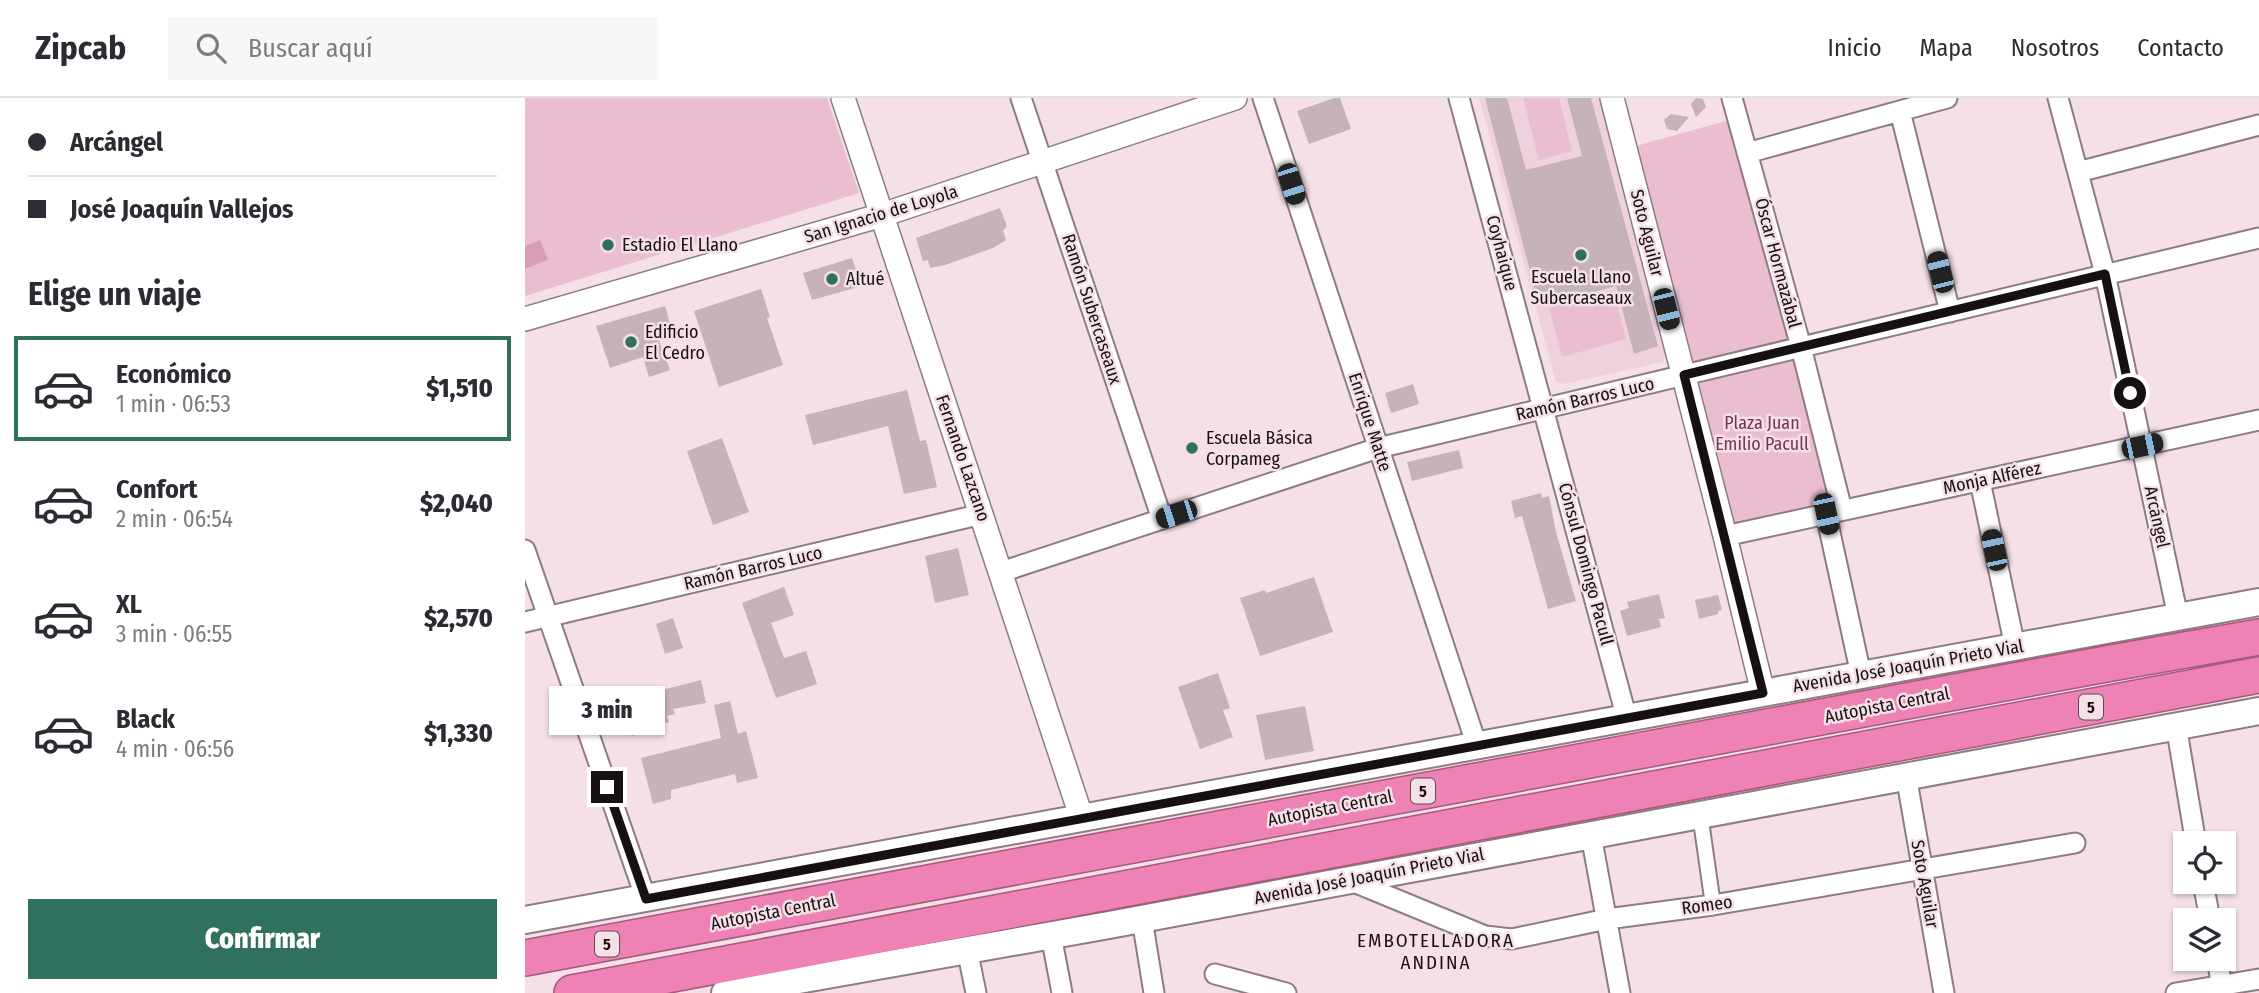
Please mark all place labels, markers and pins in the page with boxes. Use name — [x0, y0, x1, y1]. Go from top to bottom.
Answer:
place label: Estadio El Llano — [622, 234, 738, 256]
marker: Estadio El Llano — [600, 237, 616, 253]
marker: Escuela Llano Subercaseaux — [1573, 247, 1589, 263]
place label: Escuela Llano Subercaseaux — [1530, 266, 1632, 309]
place label: Altué — [846, 268, 885, 290]
marker: Altué — [824, 271, 840, 287]
place label: Edificio El Cedro — [645, 321, 705, 364]
marker: Edificio El Cedro — [623, 334, 639, 350]
place label: Escuela Básica Corpameg — [1206, 427, 1313, 470]
marker: Escuela Básica Corpameg — [1184, 440, 1200, 456]

